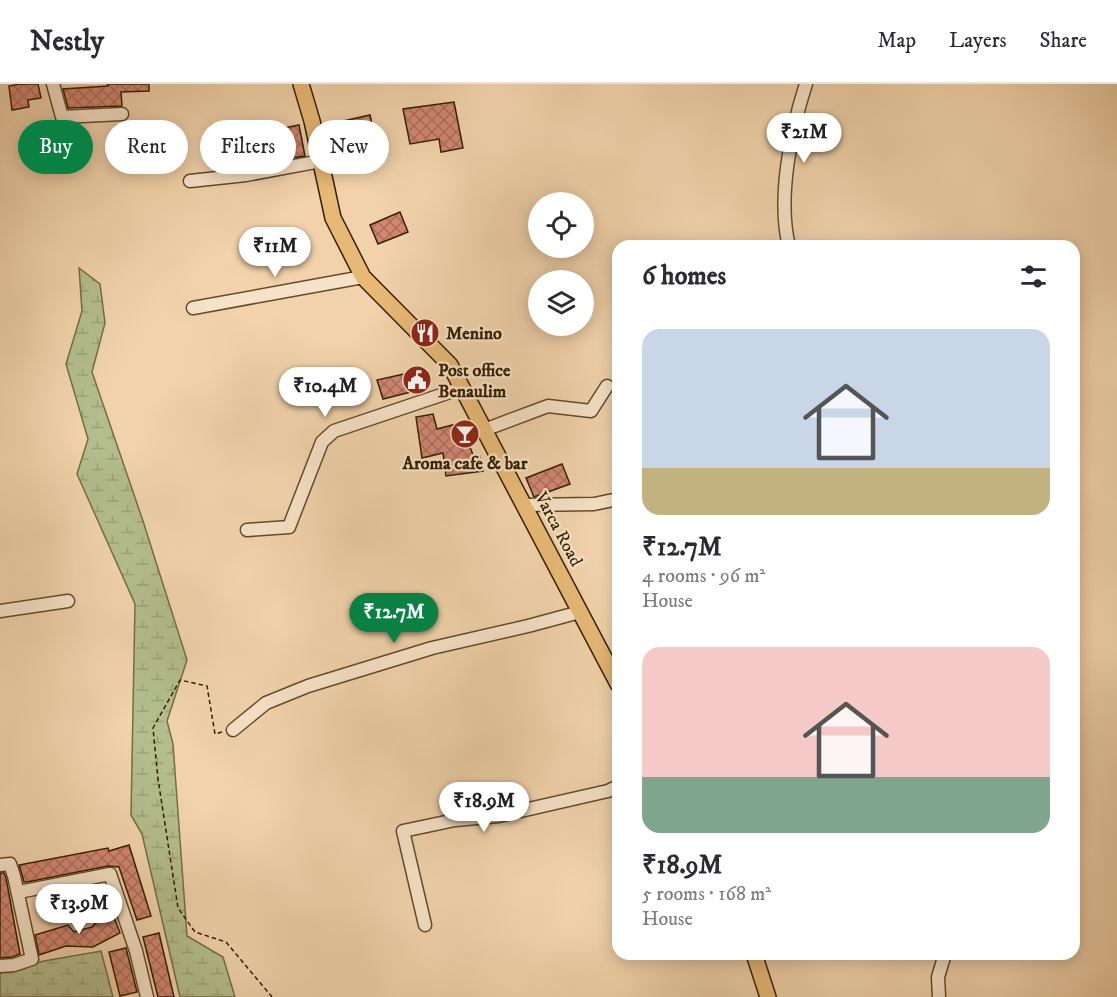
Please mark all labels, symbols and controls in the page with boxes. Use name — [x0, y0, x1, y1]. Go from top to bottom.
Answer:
text: Nestly — [30, 24, 104, 59]
text: Map — [877, 28, 916, 54]
text: Layers — [949, 28, 1007, 54]
text: Share — [1040, 28, 1087, 54]
pin: ₹21M — [768, 113, 840, 164]
chip: Buy — [18, 120, 93, 174]
chip: Rent — [105, 120, 188, 174]
chip: Filters — [200, 120, 296, 174]
chip: New — [308, 120, 389, 174]
text: ₹21M — [781, 120, 827, 145]
map controls — [528, 192, 594, 336]
button: locate — [528, 192, 594, 258]
pin: ₹11M — [239, 227, 311, 278]
text: ₹11M — [253, 234, 297, 259]
text: 6 homes — [642, 260, 726, 293]
icon: filters — [1017, 260, 1050, 293]
button: layers — [528, 270, 594, 336]
restaurant icon: Menino — [409, 317, 441, 349]
place label: Menino — [446, 323, 502, 345]
place label: Post office Benaulim — [438, 360, 511, 403]
public building icon: Post office Benaulim — [401, 364, 433, 396]
pin: ₹10.4M — [276, 367, 374, 418]
icon: home — [792, 368, 900, 476]
text: ₹10.4M — [293, 374, 357, 399]
bar icon: Aroma cafe & bar — [449, 418, 481, 450]
place label: Aroma cafe & bar — [402, 453, 528, 475]
street label: Varca Road — [529, 488, 587, 570]
text: ₹12.7M — [642, 531, 722, 564]
text: 4 rooms · 96 m² — [642, 564, 765, 589]
text: House — [642, 589, 693, 614]
pin: ₹12.7M — [345, 593, 443, 644]
text: ₹12.7M — [363, 600, 425, 625]
icon: home — [792, 686, 900, 794]
pin: ₹18.9M — [435, 782, 533, 833]
text: ₹18.9M — [453, 789, 515, 814]
text: ₹18.9M — [642, 849, 722, 882]
text: 5 rooms · 168 m² — [642, 882, 771, 907]
pin: ₹13.9M — [30, 884, 128, 935]
text: ₹13.9M — [49, 891, 109, 916]
text: House — [642, 907, 693, 932]

